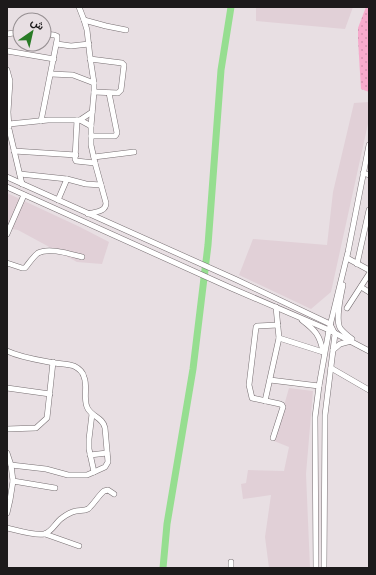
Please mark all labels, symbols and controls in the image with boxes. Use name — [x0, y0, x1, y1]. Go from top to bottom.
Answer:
north arrow — [12, 12, 52, 52]
text: ش — [27, 14, 47, 36]

